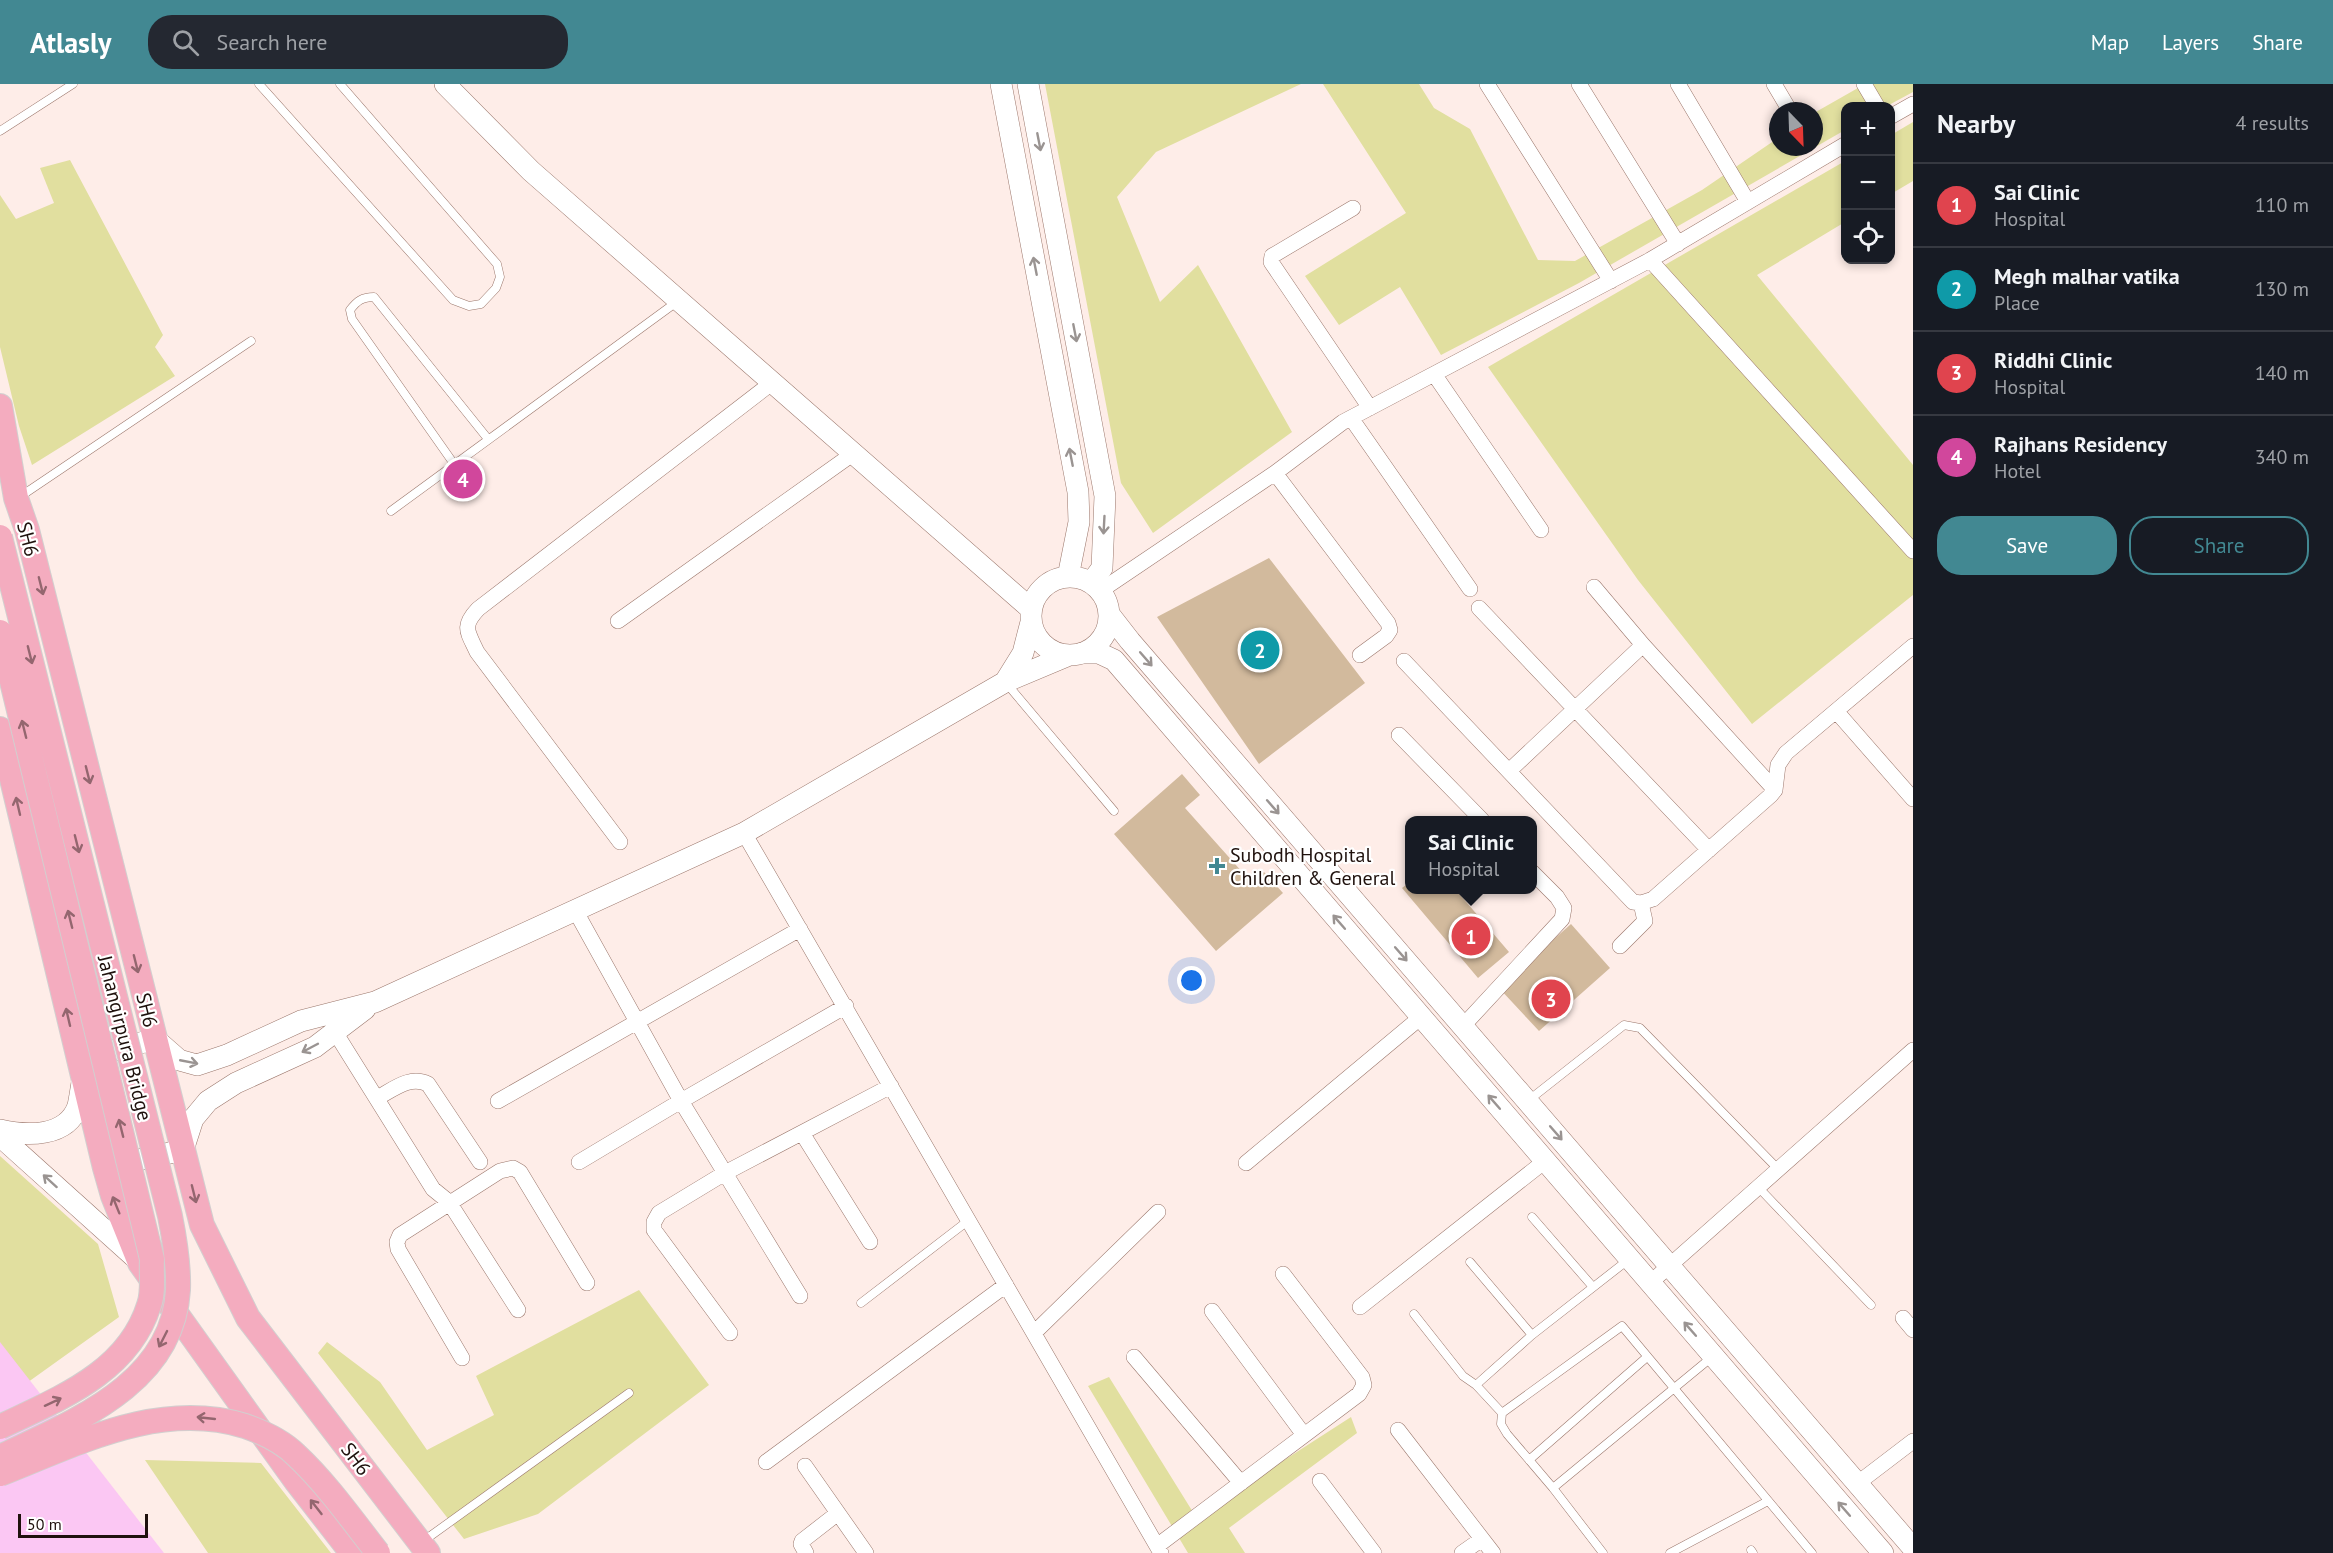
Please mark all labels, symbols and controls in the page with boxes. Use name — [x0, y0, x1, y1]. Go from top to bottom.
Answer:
search box — [148, 15, 568, 69]
text: Atlasly — [30, 24, 112, 61]
icon: search — [169, 26, 202, 59]
text: Search here — [217, 28, 327, 56]
text: Map — [2091, 29, 2129, 56]
text: Layers — [2162, 29, 2219, 56]
text: Share — [2252, 29, 2303, 56]
north arrow — [1769, 102, 1823, 156]
map controls — [1841, 102, 1895, 264]
button: + — [1841, 102, 1895, 156]
text: Nearby — [1937, 107, 2015, 140]
text: 4 results — [2236, 110, 2309, 136]
one-way arrow — [1034, 131, 1045, 151]
button: − — [1841, 156, 1895, 210]
text: Sai Clinic — [1994, 178, 2080, 206]
text: 1 — [1951, 192, 1962, 218]
text: 110 m — [2255, 192, 2309, 218]
text: Hospital — [1994, 206, 2065, 232]
button: locate — [1841, 210, 1895, 264]
one-way arrow — [1029, 256, 1040, 276]
text: Megh malhar vatika — [1994, 262, 2180, 290]
text: 2 — [1951, 276, 1962, 302]
text: 130 m — [2255, 276, 2309, 302]
text: Place — [1994, 290, 2040, 316]
one-way arrow — [1070, 323, 1081, 343]
text: Riddhi Clinic — [1994, 346, 2112, 374]
text: 3 — [1951, 360, 1962, 386]
text: 140 m — [2255, 360, 2309, 386]
text: Hospital — [1994, 374, 2065, 400]
text: Rajhans Residency — [1994, 430, 2167, 458]
text: 4 — [1951, 444, 1962, 470]
text: 340 m — [2255, 444, 2309, 470]
one-way arrow — [1065, 448, 1076, 468]
pin: 4 — [444, 456, 482, 502]
text: Hotel — [1994, 458, 2041, 484]
one-way arrow — [1098, 515, 1109, 535]
button: Save — [1937, 516, 2117, 575]
button: Share — [2129, 516, 2309, 575]
street label: SH6 — [11, 519, 45, 559]
one-way arrow — [35, 576, 47, 595]
pin: 2 — [1240, 628, 1280, 672]
one-way arrow — [24, 645, 36, 664]
one-way arrow — [1139, 651, 1152, 667]
one-way arrow — [17, 720, 29, 739]
one-way arrow — [83, 765, 95, 784]
one-way arrow — [12, 797, 24, 816]
one-way arrow — [1266, 799, 1280, 814]
popup — [1405, 816, 1537, 894]
text: Sai Clinic — [1428, 828, 1514, 856]
one-way arrow — [72, 834, 83, 853]
place label: Subodh Hospital Children & General — [1230, 842, 1395, 891]
text: Hospital — [1428, 856, 1499, 882]
marker: Subodh Hospital Children & General — [1208, 857, 1226, 875]
one-way arrow — [63, 909, 75, 928]
pin: 1 — [1452, 914, 1490, 958]
one-way arrow — [1332, 915, 1346, 930]
one-way arrow — [1394, 946, 1408, 961]
street label: Jahangirpura Bridge — [92, 952, 158, 1123]
one-way arrow — [130, 954, 142, 973]
your location — [1177, 966, 1206, 995]
pin: 3 — [1532, 976, 1570, 1022]
street label: SH6 — [130, 990, 164, 1030]
one-way arrow — [62, 1007, 74, 1026]
one-way arrow — [302, 1043, 320, 1054]
one-way arrow — [179, 1057, 199, 1068]
one-way arrow — [1487, 1095, 1501, 1110]
one-way arrow — [115, 1119, 127, 1138]
one-way arrow — [1549, 1125, 1563, 1140]
one-way arrow — [43, 1174, 58, 1188]
one-way arrow — [188, 1184, 200, 1203]
one-way arrow — [110, 1197, 121, 1215]
one-way arrow — [1683, 1322, 1697, 1337]
one-way arrow — [157, 1330, 168, 1348]
one-way arrow — [43, 1395, 61, 1407]
one-way arrow — [197, 1412, 217, 1423]
street label: SH6 — [335, 1437, 377, 1481]
one-way arrow — [310, 1499, 323, 1515]
one-way arrow — [1838, 1501, 1851, 1517]
scale bar — [18, 1511, 148, 1538]
text: 50 m — [27, 1514, 62, 1534]

